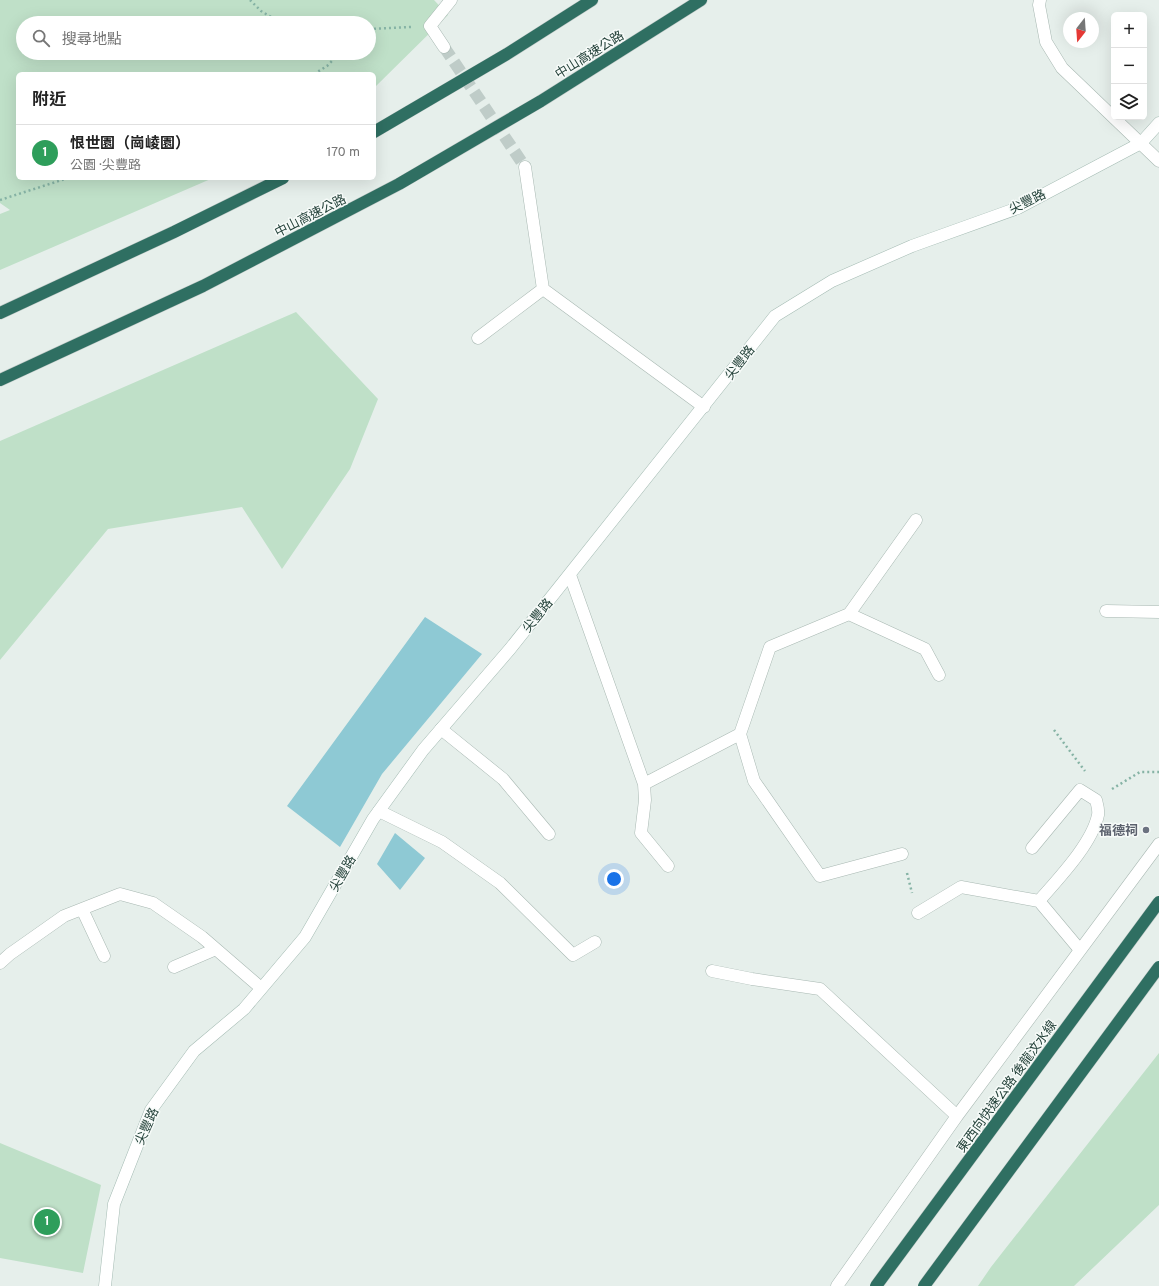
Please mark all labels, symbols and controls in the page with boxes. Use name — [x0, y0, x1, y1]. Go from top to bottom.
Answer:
north arrow — [1063, 12, 1099, 48]
map controls — [1111, 12, 1147, 120]
button: + — [1111, 12, 1147, 48]
search box — [16, 16, 376, 60]
icon: search — [30, 27, 52, 49]
street label: 中山高速公路 — [552, 27, 627, 83]
text: 搜尋地點 — [62, 31, 122, 50]
button: − — [1111, 48, 1147, 84]
button: layers — [1111, 84, 1147, 120]
text: 附近 — [32, 90, 66, 112]
text: 恨世園（崗崚園） — [70, 135, 190, 154]
text: 1 — [42, 145, 48, 161]
text: 170 m — [326, 145, 360, 161]
text: 公園 · 尖豐路 — [70, 158, 141, 174]
street label: 尖豐路 — [1007, 187, 1049, 219]
street label: 中山高速公路 — [272, 191, 349, 242]
street label: 尖豐路 — [722, 343, 759, 384]
street label: 尖豐路 — [520, 596, 557, 636]
place label: 福德祠 — [1099, 823, 1138, 840]
marker: 福德祠 — [1141, 825, 1151, 835]
street label: 尖豐路 — [327, 853, 360, 895]
your location — [604, 869, 624, 889]
street label: 東西向快速公路 後龍汶水線 — [954, 1018, 1061, 1156]
street label: 尖豐路 — [133, 1106, 163, 1148]
pin: 1 — [34, 1207, 60, 1237]

